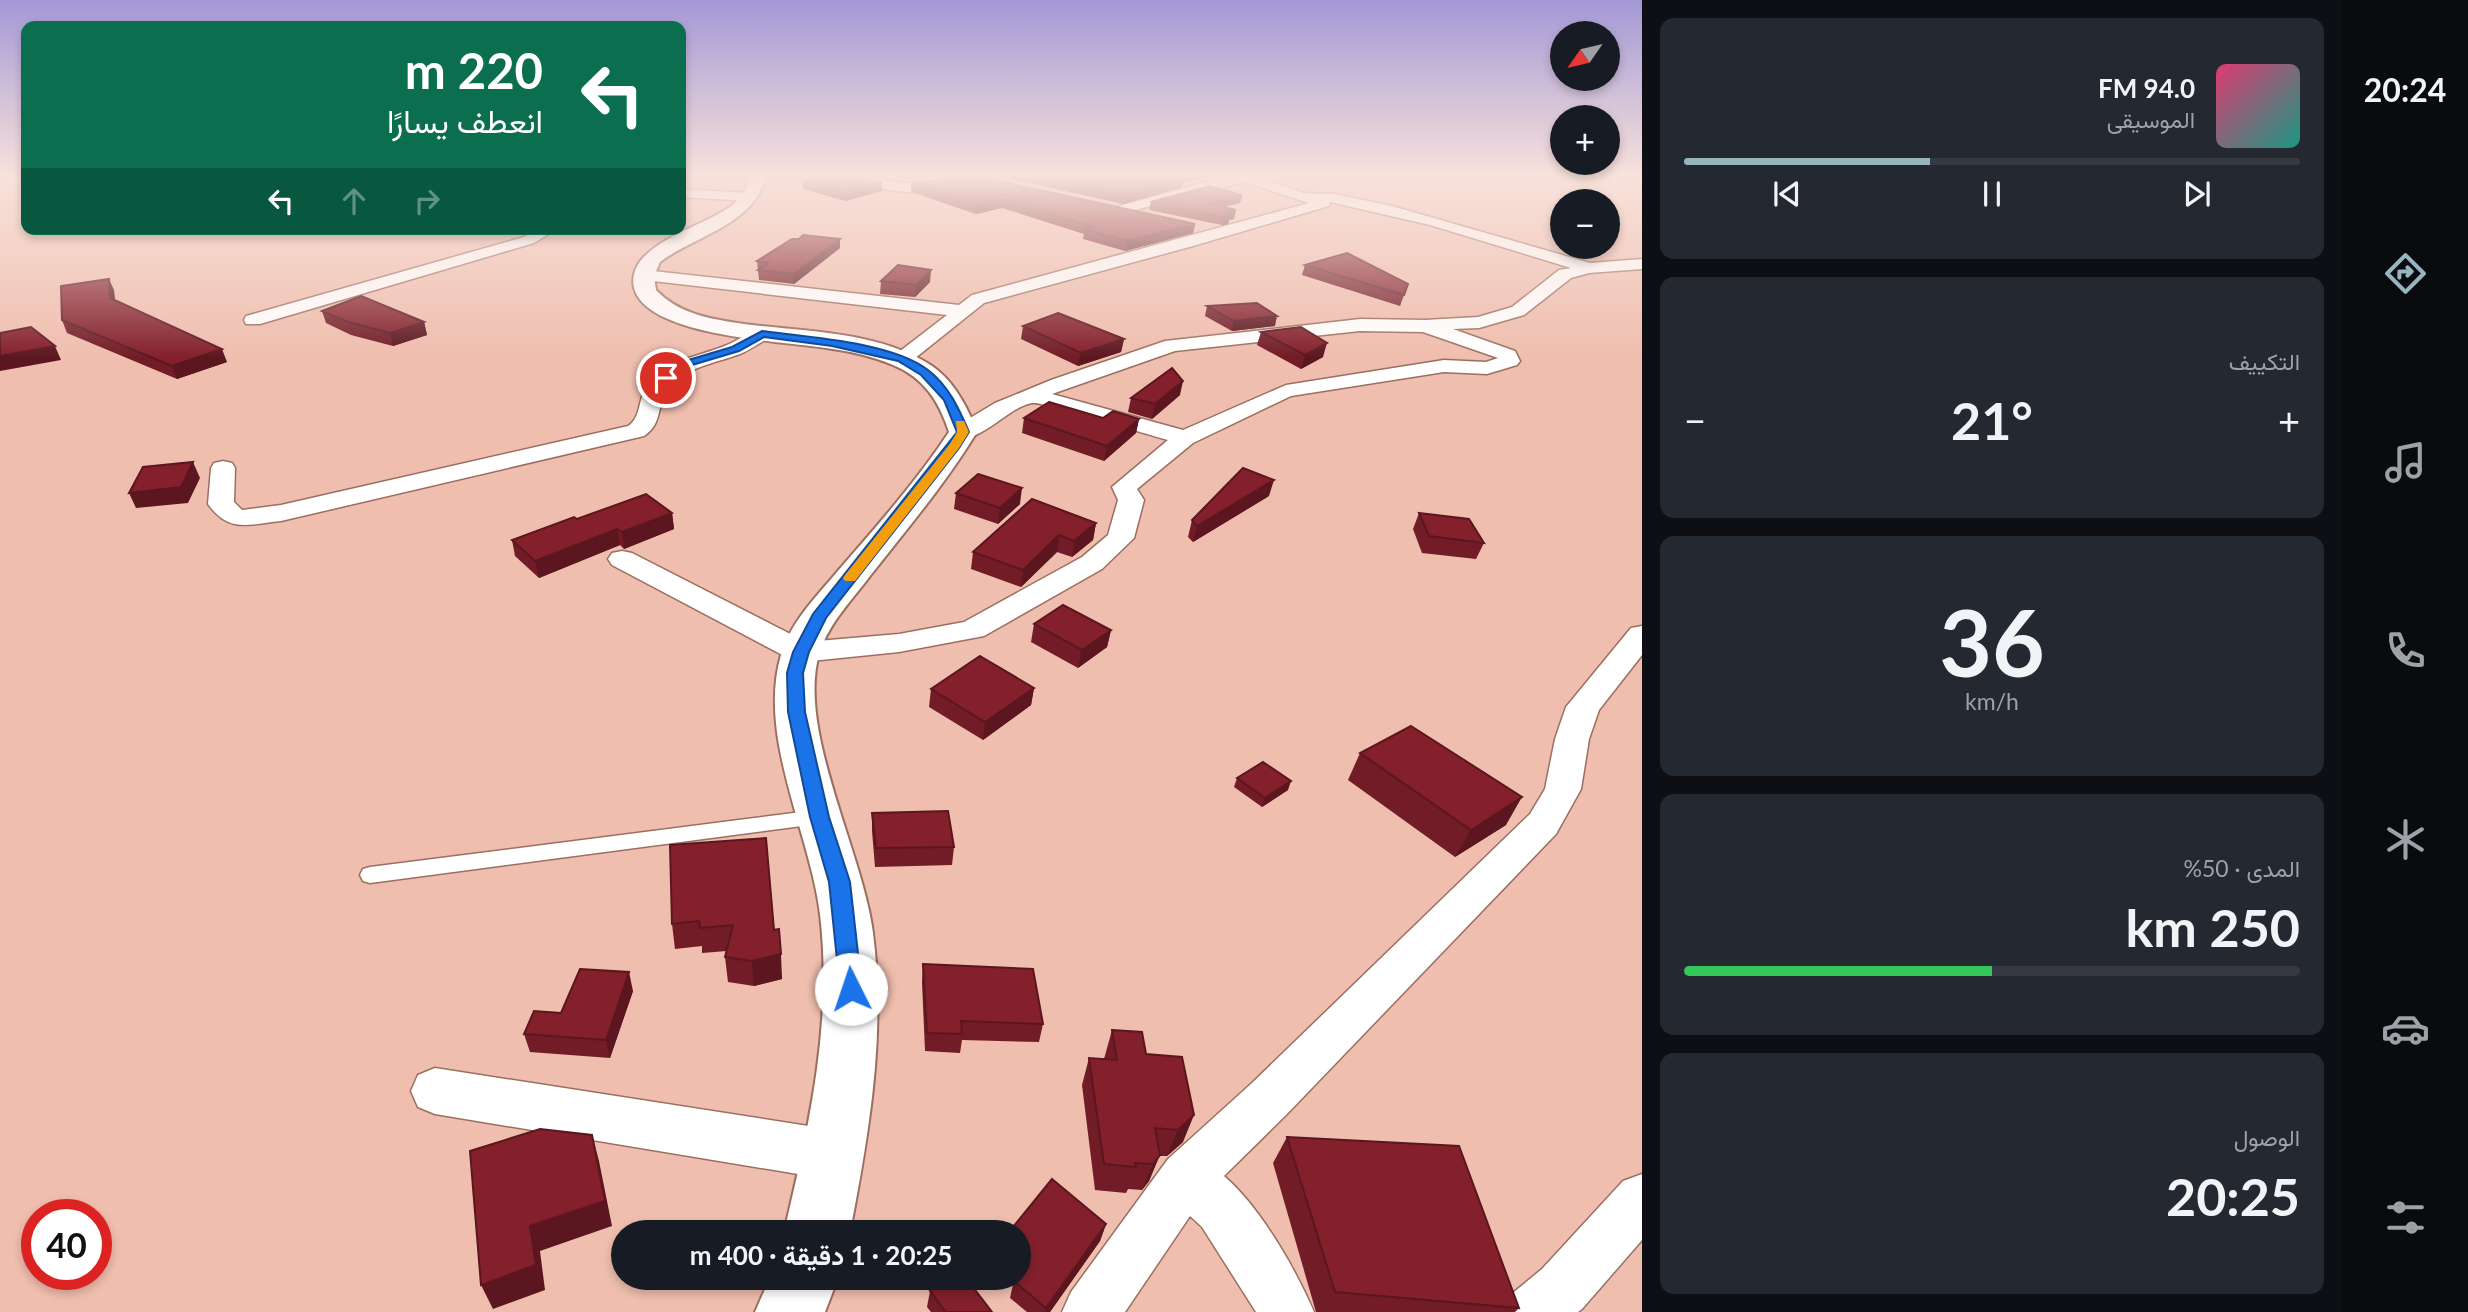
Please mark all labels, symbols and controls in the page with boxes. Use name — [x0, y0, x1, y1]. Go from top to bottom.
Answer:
north arrow — [1550, 21, 1620, 91]
map controls — [1550, 21, 1620, 259]
text: 220 m — [405, 41, 543, 99]
icon: left — [567, 49, 658, 140]
text: 20:24 — [2364, 70, 2446, 109]
text: 94.0 FM — [2098, 72, 2195, 104]
text: انعطف يسارًا — [387, 101, 543, 140]
button: + — [1550, 105, 1620, 175]
text: الموسيقى — [2107, 105, 2195, 133]
icon: previous — [1768, 175, 1806, 213]
icon: pause — [1973, 175, 2011, 213]
icon: next — [2178, 175, 2216, 213]
icon: left — [262, 182, 300, 220]
icon: ahead — [335, 182, 373, 220]
icon: right — [408, 182, 446, 220]
button: − — [1550, 189, 1620, 259]
icon: directions — [2381, 249, 2430, 298]
text: التكييف — [2229, 347, 2300, 375]
pin — [636, 348, 696, 408]
icon: arrive — [647, 359, 685, 397]
text: 21° — [1951, 389, 2033, 451]
text: − — [1684, 397, 1706, 443]
text: + — [2278, 397, 2300, 443]
icon: music — [2381, 438, 2430, 487]
text: 36 — [1939, 587, 2045, 696]
icon: phone — [2381, 626, 2430, 675]
text: km/h — [1965, 687, 2019, 715]
icon: climate — [2381, 815, 2430, 864]
text: المدى · 50% — [2184, 854, 2300, 882]
text: 250 km — [2126, 896, 2300, 958]
position arrow — [814, 952, 888, 1026]
icon: car — [2381, 1004, 2430, 1053]
text: الوصول — [2234, 1123, 2300, 1151]
text: 20:25 — [2166, 1165, 2300, 1227]
icon: filters — [2381, 1193, 2430, 1242]
speed limit sign: 40 — [21, 1199, 112, 1290]
text: 20:25 · 1 دقيقة · 400 m — [690, 1239, 952, 1271]

